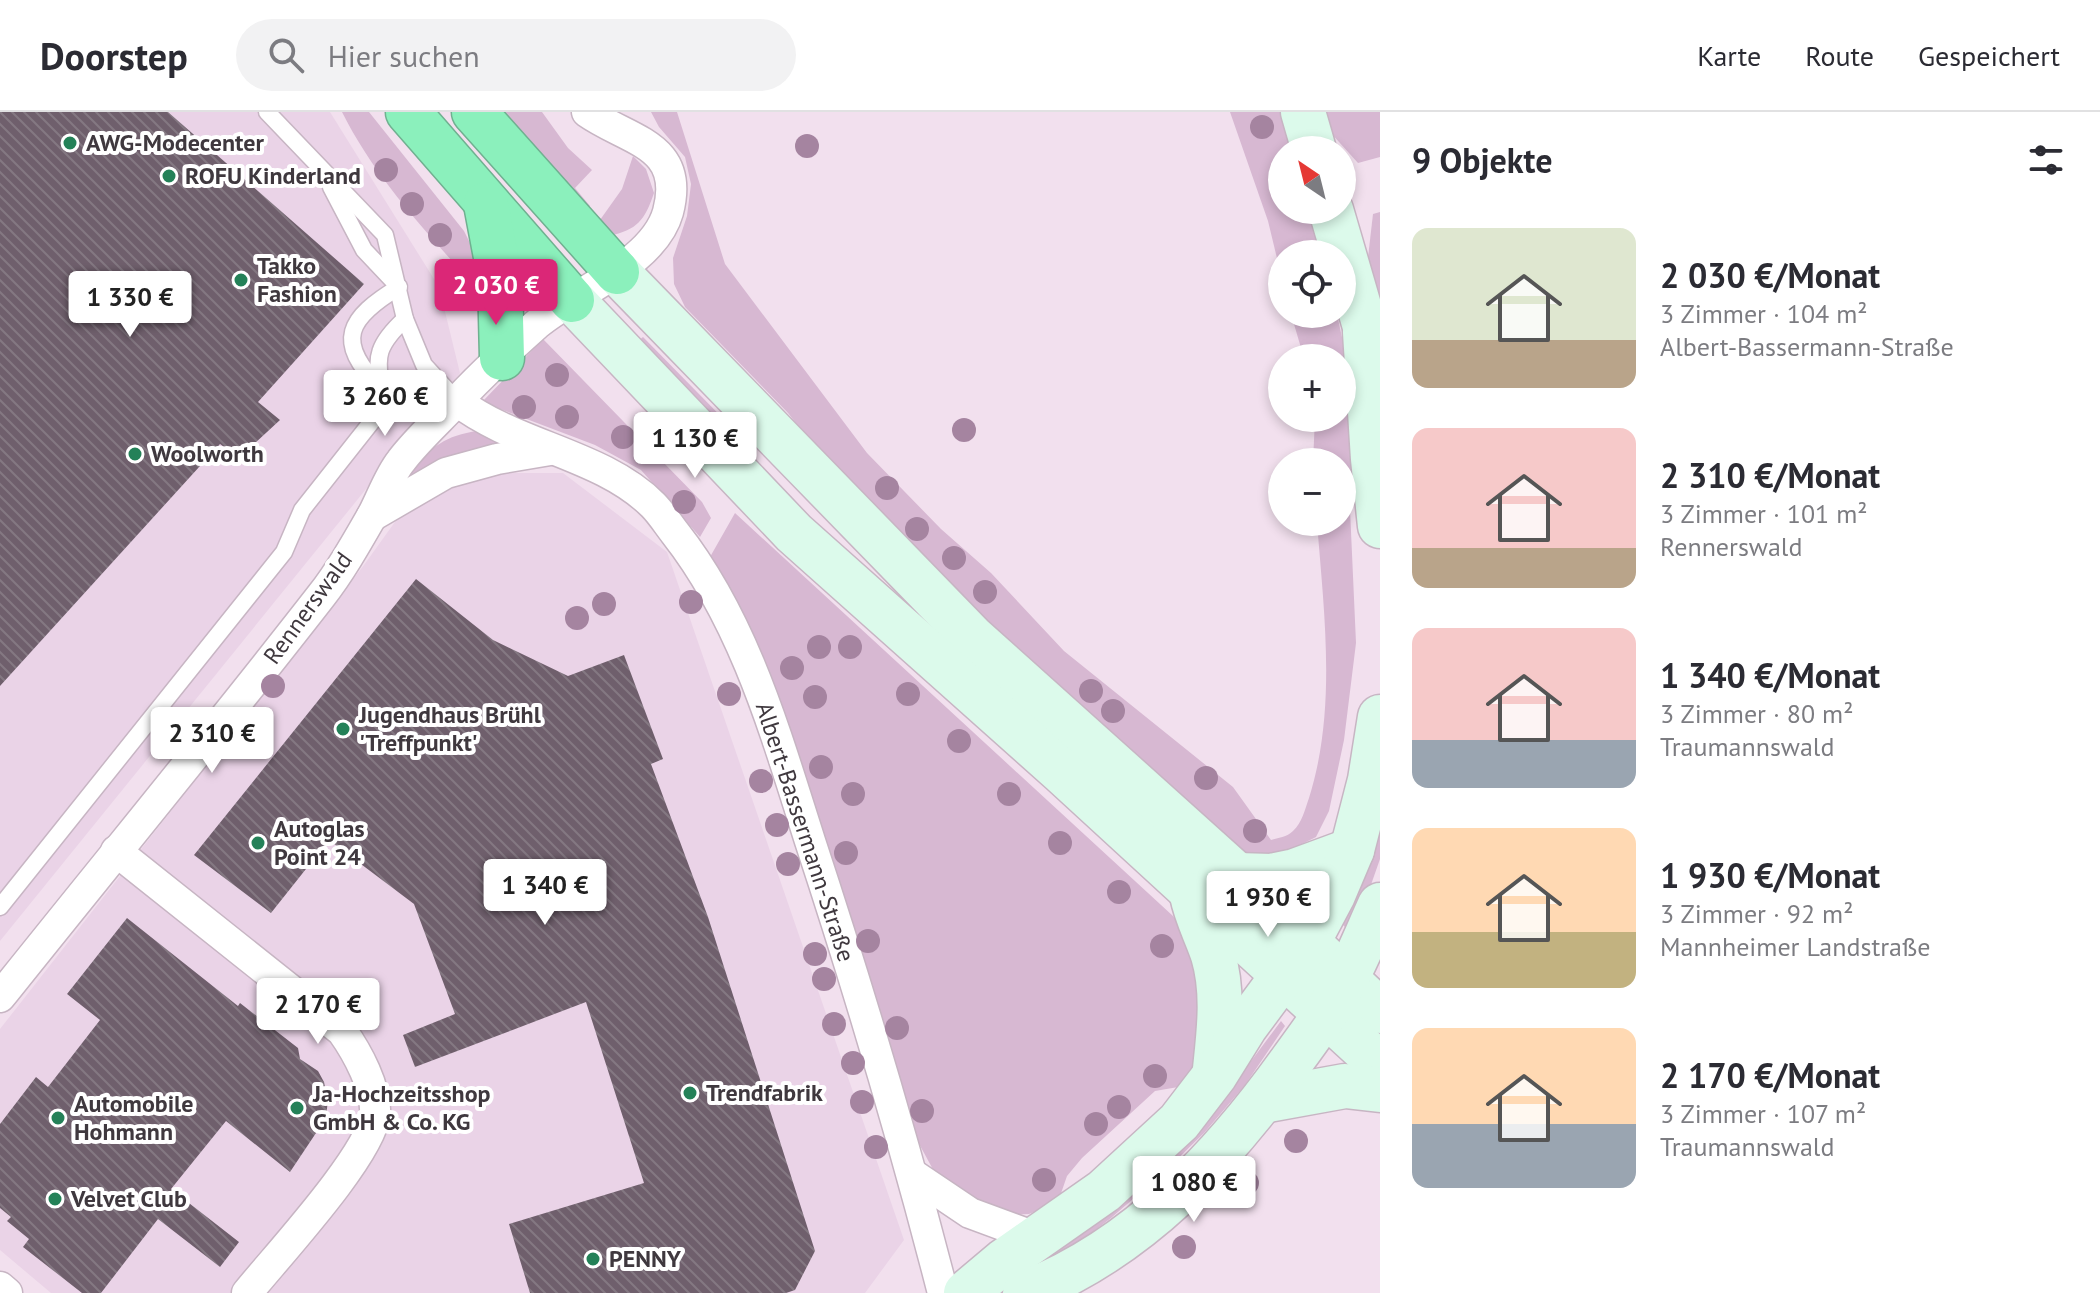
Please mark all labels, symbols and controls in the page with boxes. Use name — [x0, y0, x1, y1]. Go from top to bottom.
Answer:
search box — [236, 19, 796, 91]
text: Doorstep — [40, 31, 188, 80]
icon: search — [264, 33, 308, 77]
text: Hier suchen — [328, 36, 480, 75]
text: Karte — [1697, 37, 1761, 74]
text: Route — [1805, 37, 1874, 74]
text: Gespeichert — [1918, 37, 2060, 74]
place label: AWG-Modecenter — [86, 127, 265, 158]
marker: AWG-Modecenter — [61, 134, 79, 152]
north arrow — [1268, 136, 1356, 224]
map controls — [1268, 136, 1356, 536]
text: 9 Objekte — [1412, 138, 1553, 182]
icon: filters — [2024, 138, 2068, 182]
place label: ROFU Kinderland — [185, 160, 361, 191]
marker: ROFU Kinderland — [160, 167, 178, 185]
button: locate — [1268, 240, 1356, 328]
place label: Takko Fashion — [257, 250, 337, 309]
text: 2 030 €/Monat — [1660, 253, 1880, 297]
pin: 2 030 € — [422, 259, 570, 327]
icon: home — [1476, 260, 1572, 356]
text: 2 030 € — [453, 268, 539, 301]
pin: 1 330 € — [56, 271, 204, 339]
marker: Takko Fashion — [232, 271, 250, 289]
text: 1 330 € — [87, 280, 173, 313]
text: 3 Zimmer · 104 m² — [1660, 297, 1868, 330]
text: Albert-Bassermann-Straße — [1660, 330, 1954, 363]
button: + — [1268, 344, 1356, 432]
pin: 3 260 € — [311, 370, 459, 438]
text: 3 260 € — [342, 379, 428, 412]
pin: 1 130 € — [621, 412, 769, 480]
text: 1 130 € — [652, 421, 738, 454]
place label: Woolworth — [151, 438, 264, 469]
marker: Woolworth — [126, 445, 144, 463]
button: − — [1268, 448, 1356, 536]
text: 2 310 €/Monat — [1660, 453, 1880, 497]
icon: home — [1476, 460, 1572, 556]
text: 3 Zimmer · 101 m² — [1660, 497, 1868, 530]
text: Rennerswald — [1660, 530, 1802, 563]
street label: Rennerswald — [256, 545, 359, 670]
text: 1 340 €/Monat — [1660, 653, 1880, 697]
icon: home — [1476, 660, 1572, 756]
text: 3 Zimmer · 80 m² — [1660, 697, 1853, 730]
street label: Albert-Bassermann-Straße — [749, 698, 862, 966]
place label: Jugendhaus Brühl 'Treffpunkt' — [358, 699, 542, 758]
pin: 2 310 € — [138, 707, 286, 775]
text: 2 310 € — [169, 716, 255, 749]
marker: Jugendhaus Brühl 'Treffpunkt' — [334, 720, 352, 738]
text: Traumannswald — [1660, 730, 1834, 763]
place label: Autoglas Point 24 — [274, 813, 365, 872]
marker: Autoglas Point 24 — [249, 834, 267, 852]
text: 1 930 €/Monat — [1660, 853, 1880, 897]
pin: 1 340 € — [471, 859, 619, 927]
icon: home — [1476, 860, 1572, 956]
text: 1 340 € — [502, 868, 588, 901]
pin: 1 930 € — [1194, 871, 1342, 939]
text: 1 930 € — [1225, 880, 1311, 913]
text: 3 Zimmer · 92 m² — [1660, 897, 1853, 930]
text: Mannheimer Landstraße — [1660, 930, 1931, 963]
pin: 2 170 € — [244, 978, 392, 1046]
text: 2 170 € — [275, 987, 361, 1020]
text: 2 170 €/Monat — [1660, 1053, 1880, 1097]
icon: home — [1476, 1060, 1572, 1156]
place label: Trendfabrik — [706, 1077, 823, 1108]
place label: Ja-Hochzeitsshop GmbH & Co. KG — [312, 1078, 491, 1137]
marker: Trendfabrik — [681, 1084, 699, 1102]
place label: Automobile Hohmann — [74, 1088, 193, 1147]
text: 3 Zimmer · 107 m² — [1660, 1097, 1866, 1130]
marker: Ja-Hochzeitsshop GmbH & Co. KG — [288, 1099, 306, 1117]
marker: Automobile Hohmann — [49, 1109, 67, 1127]
text: Traumannswald — [1660, 1130, 1834, 1163]
pin: 1 080 € — [1120, 1156, 1268, 1224]
text: 1 080 € — [1151, 1165, 1237, 1198]
place label: Velvet Club — [70, 1183, 187, 1214]
marker: Velvet Club — [46, 1190, 64, 1208]
place label: PENNY — [609, 1243, 682, 1274]
marker: PENNY — [584, 1250, 602, 1268]

